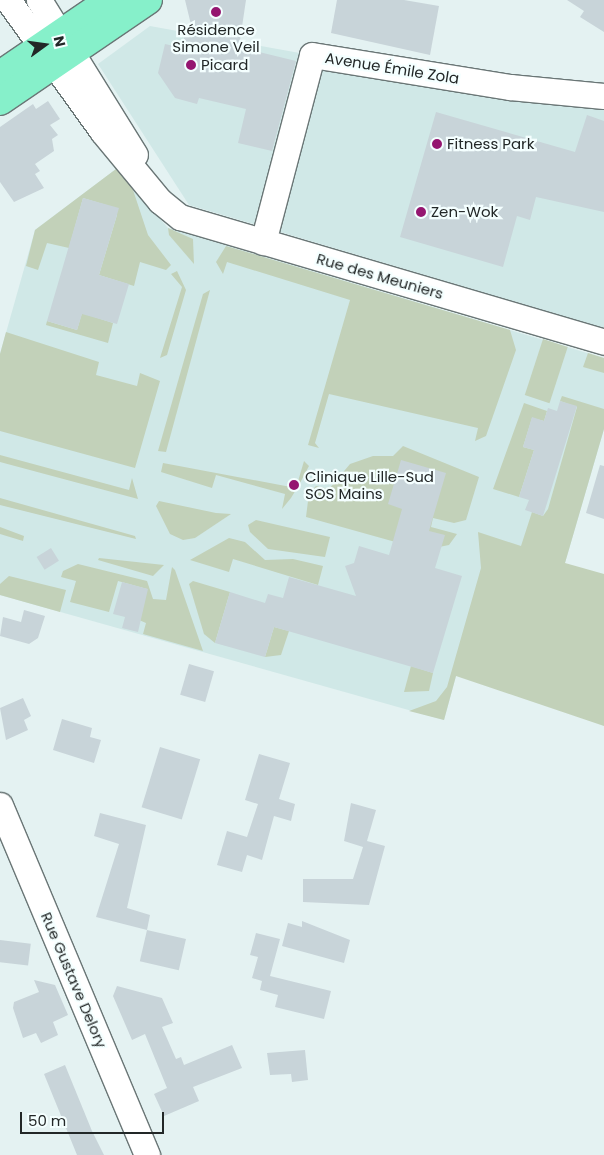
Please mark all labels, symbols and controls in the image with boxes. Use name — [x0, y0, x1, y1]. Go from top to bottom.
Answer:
marker: Résidence Simone Veil — [210, 6, 222, 18]
north arrow — [20, 20, 70, 70]
place label: Résidence Simone Veil — [172, 20, 260, 55]
text: N — [49, 34, 71, 49]
street label: Avenue Émile Zola — [324, 48, 460, 88]
place label: Picard — [201, 56, 248, 74]
marker: Picard — [185, 59, 197, 71]
place label: Fitness Park — [447, 135, 534, 153]
marker: Fitness Park — [431, 138, 443, 150]
place label: Zen-Wok — [431, 203, 498, 221]
marker: Zen-Wok — [415, 206, 427, 218]
street label: Rue des Meuniers — [314, 249, 446, 303]
place label: Clinique Lille-Sud SOS Mains — [305, 467, 434, 502]
marker: Clinique Lille-Sud SOS Mains — [287, 478, 301, 492]
street label: Rue Gustave Delory — [37, 909, 111, 1051]
scale bar — [22, 1102, 166, 1134]
text: 50 m — [28, 1110, 66, 1131]

